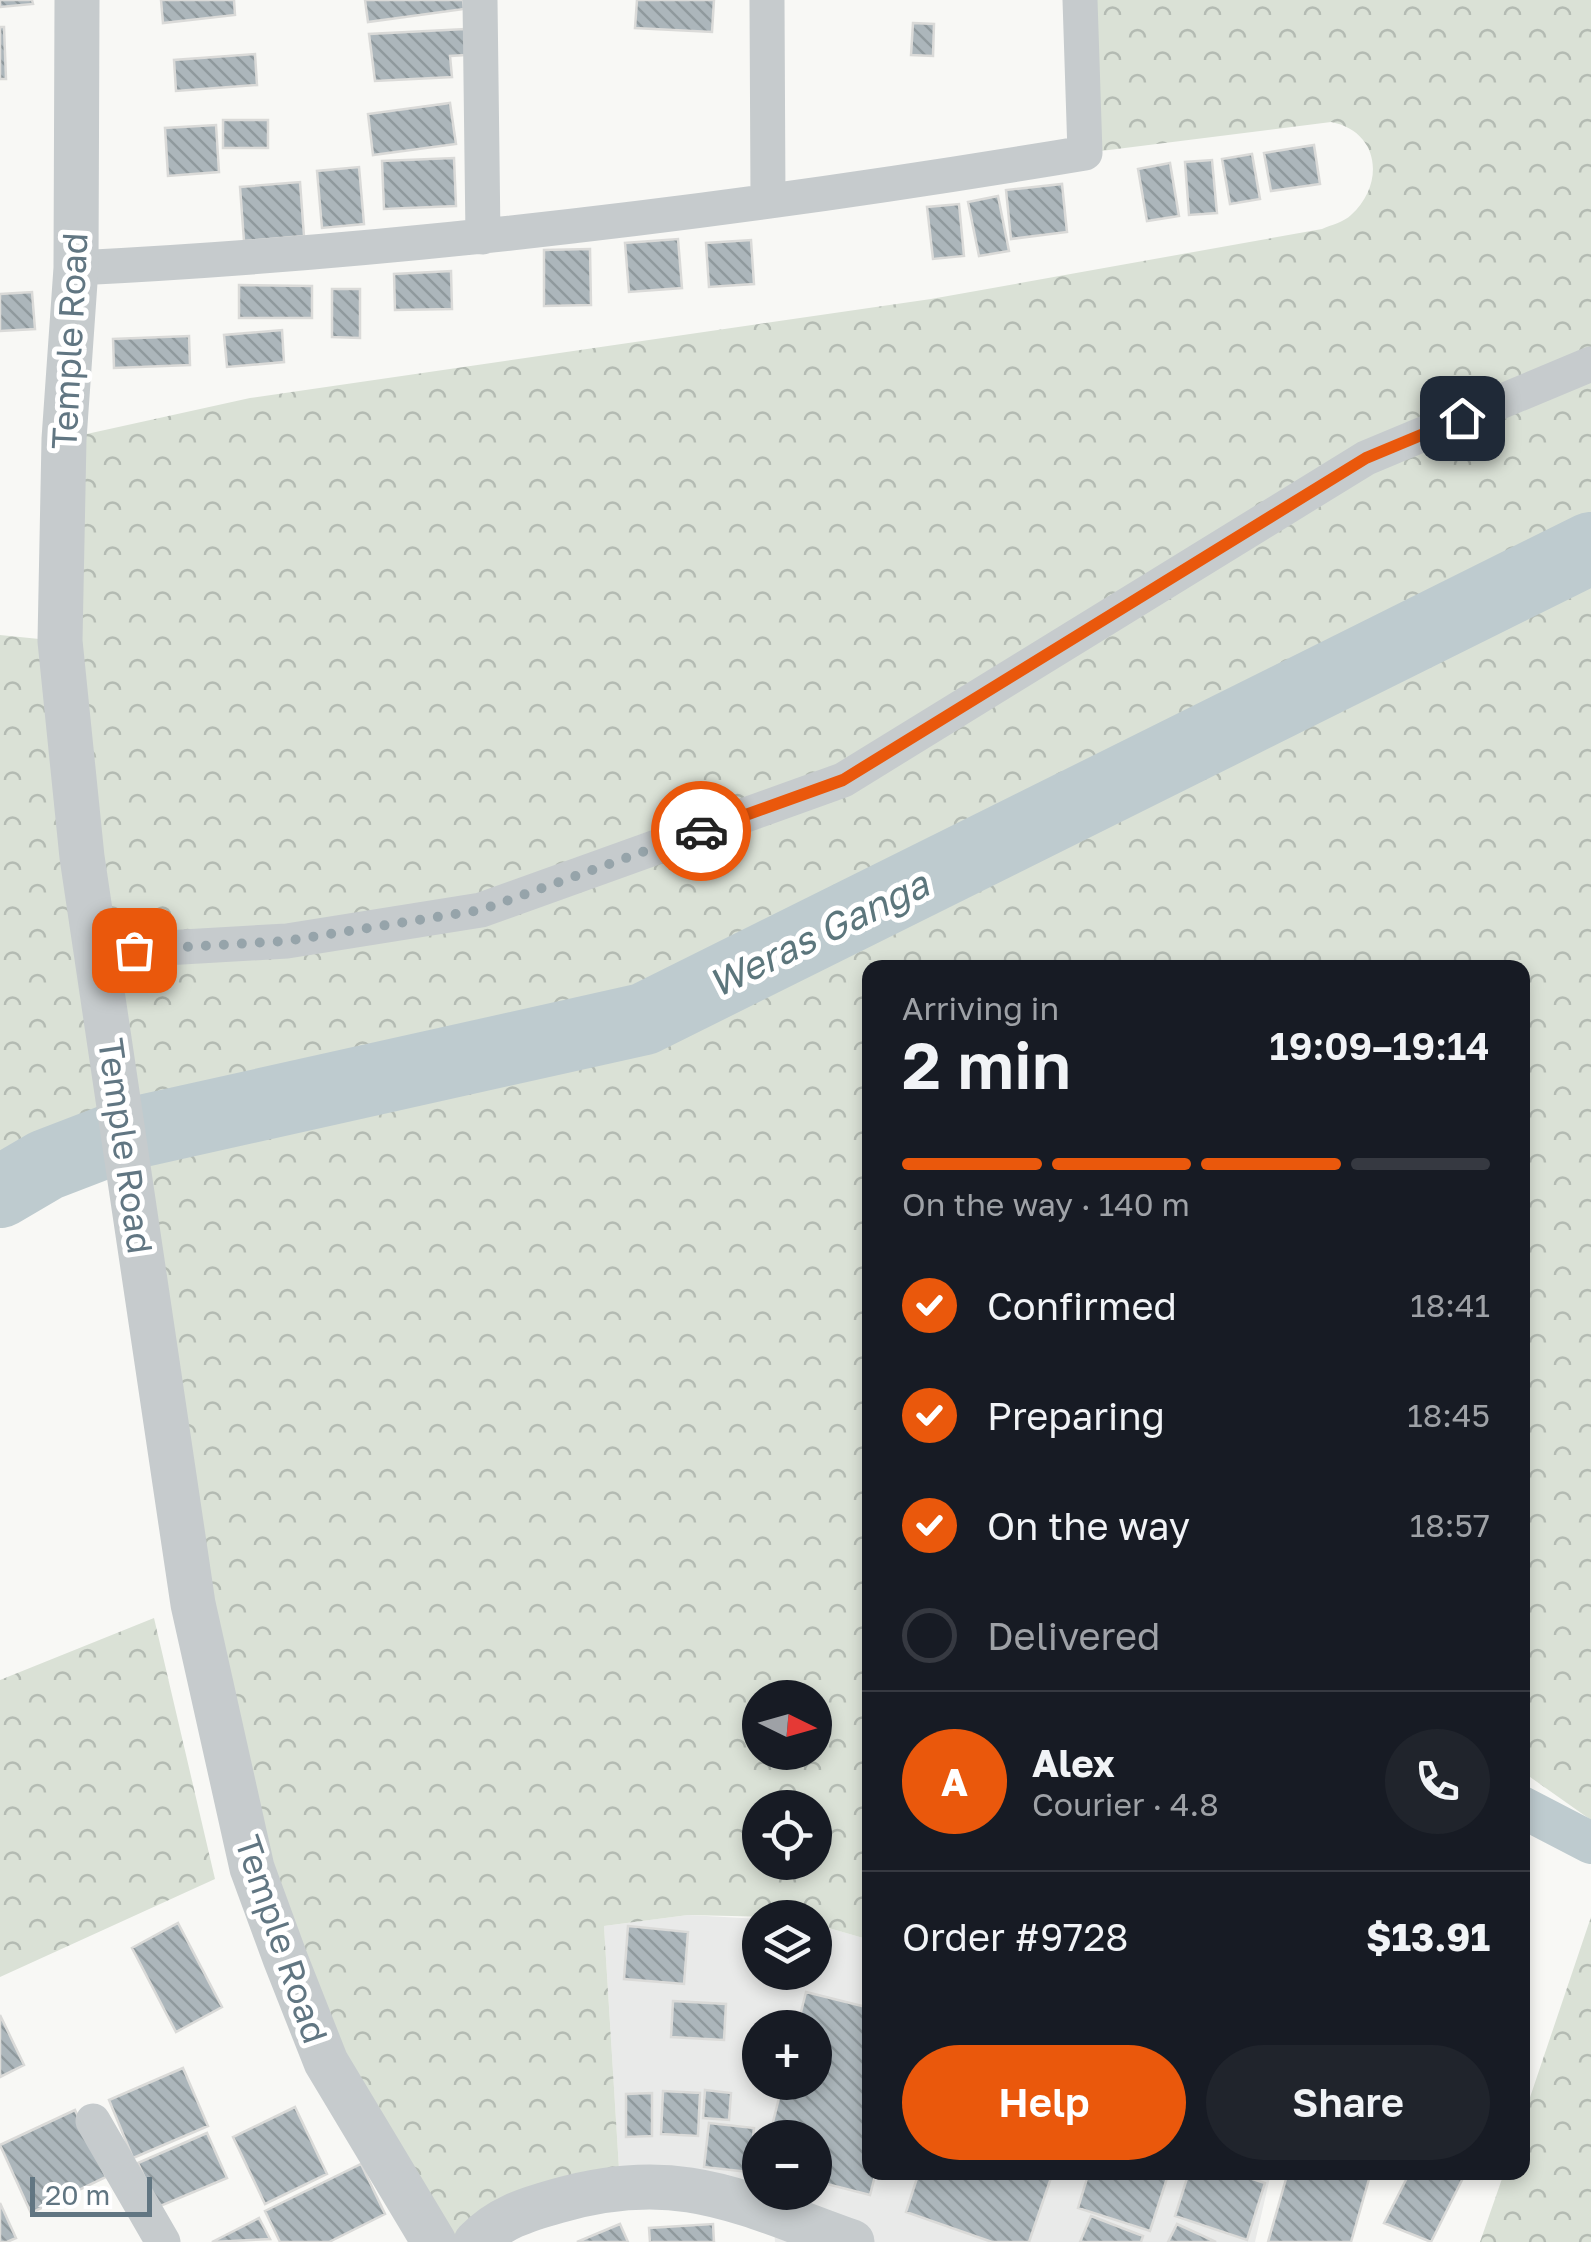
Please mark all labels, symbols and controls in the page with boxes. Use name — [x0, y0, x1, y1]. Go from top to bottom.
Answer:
street label: Temple Road — [42, 232, 96, 450]
pin — [1420, 376, 1505, 461]
icon: home — [1435, 391, 1490, 446]
courier — [651, 781, 751, 881]
icon: car — [674, 804, 729, 859]
water label: Weras Ganga — [701, 860, 937, 1006]
pin — [92, 908, 177, 993]
icon: bag — [107, 923, 162, 978]
text: Arriving in — [902, 989, 1059, 1027]
text: 19:09–19:14 — [1270, 1023, 1490, 1068]
text: 2 min — [902, 1025, 1071, 1103]
street label: Temple Road — [90, 1036, 162, 1256]
text: On the way · 140 m — [902, 1185, 1190, 1223]
icon: check — [902, 1278, 957, 1333]
text: Confirmed — [987, 1283, 1177, 1328]
text: 18:41 — [1410, 1286, 1490, 1324]
icon: check — [902, 1388, 957, 1443]
text: Preparing — [987, 1393, 1165, 1438]
text: 18:45 — [1407, 1396, 1490, 1434]
icon: check — [902, 1498, 957, 1553]
text: On the way — [987, 1503, 1190, 1548]
text: 18:57 — [1410, 1506, 1490, 1544]
text: Delivered — [987, 1613, 1160, 1658]
north arrow — [742, 1680, 832, 1770]
map controls — [742, 1680, 832, 2210]
button: phone — [1385, 1729, 1490, 1834]
text: Alex — [1032, 1740, 1115, 1785]
text: A — [941, 1759, 968, 1804]
text: Courier · 4.8 — [1032, 1785, 1219, 1823]
button: locate — [742, 1790, 832, 1880]
street label: Temple Road — [227, 1830, 337, 2048]
button: layers — [742, 1900, 832, 1990]
text: Order #9728 — [902, 1914, 1128, 1959]
text: $13.91 — [1366, 1914, 1490, 1959]
button: + — [742, 2010, 832, 2100]
button: Help — [902, 2045, 1186, 2160]
button: Share — [1206, 2045, 1490, 2160]
button: − — [742, 2120, 832, 2210]
scale bar — [30, 2172, 152, 2216]
text: 20 m — [45, 2178, 110, 2211]

